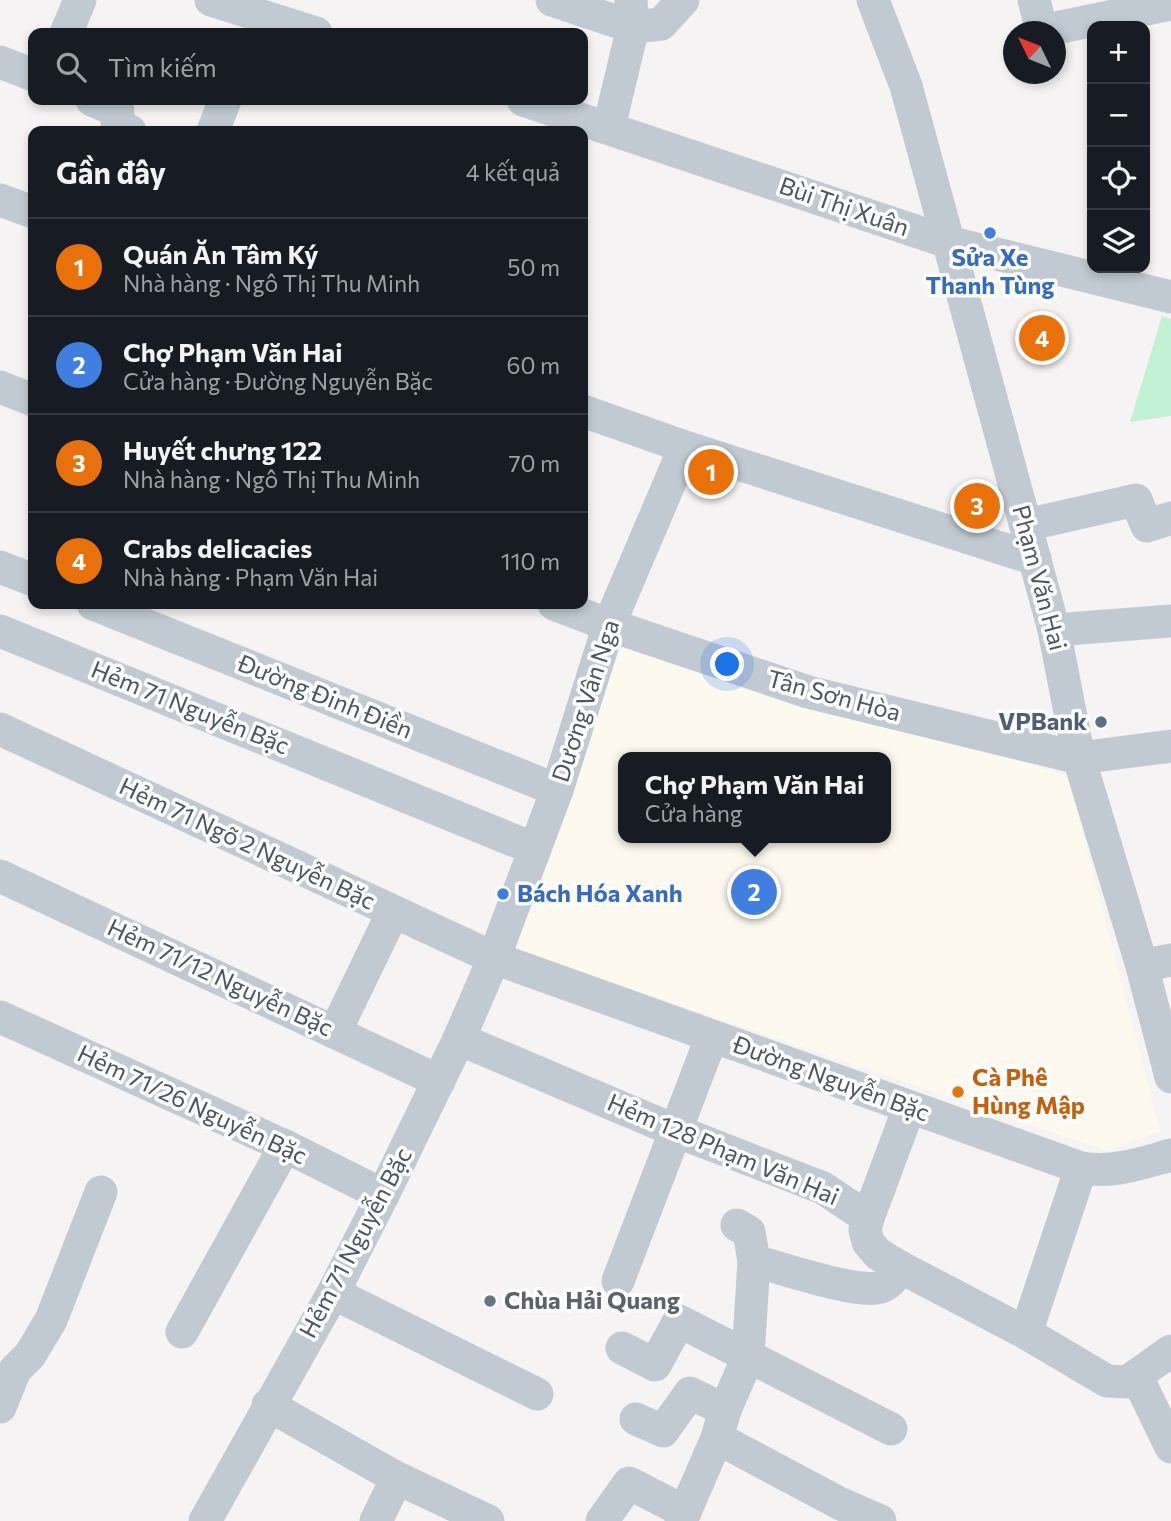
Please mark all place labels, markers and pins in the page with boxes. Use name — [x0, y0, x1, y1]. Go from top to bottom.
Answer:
marker: Sửa Xe Thanh Tùng — [982, 225, 998, 241]
place label: Sửa Xe Thanh Tùng — [925, 242, 1055, 299]
pin: 4 — [1019, 312, 1065, 364]
pin: 1 — [688, 446, 734, 498]
pin: 3 — [954, 480, 1000, 532]
place label: VPBank — [998, 706, 1087, 735]
marker: VPBank — [1093, 714, 1109, 730]
pin: 2 — [731, 866, 777, 918]
place label: Bách Hóa Xanh — [517, 878, 683, 907]
marker: Bách Hóa Xanh — [495, 886, 511, 902]
place label: Cà Phê Hùng Mập — [972, 1062, 1085, 1119]
marker: Cà Phê Hùng Mập — [950, 1084, 966, 1100]
place label: Chùa Hải Quang — [504, 1285, 680, 1314]
marker: Chùa Hải Quang — [482, 1293, 498, 1309]

